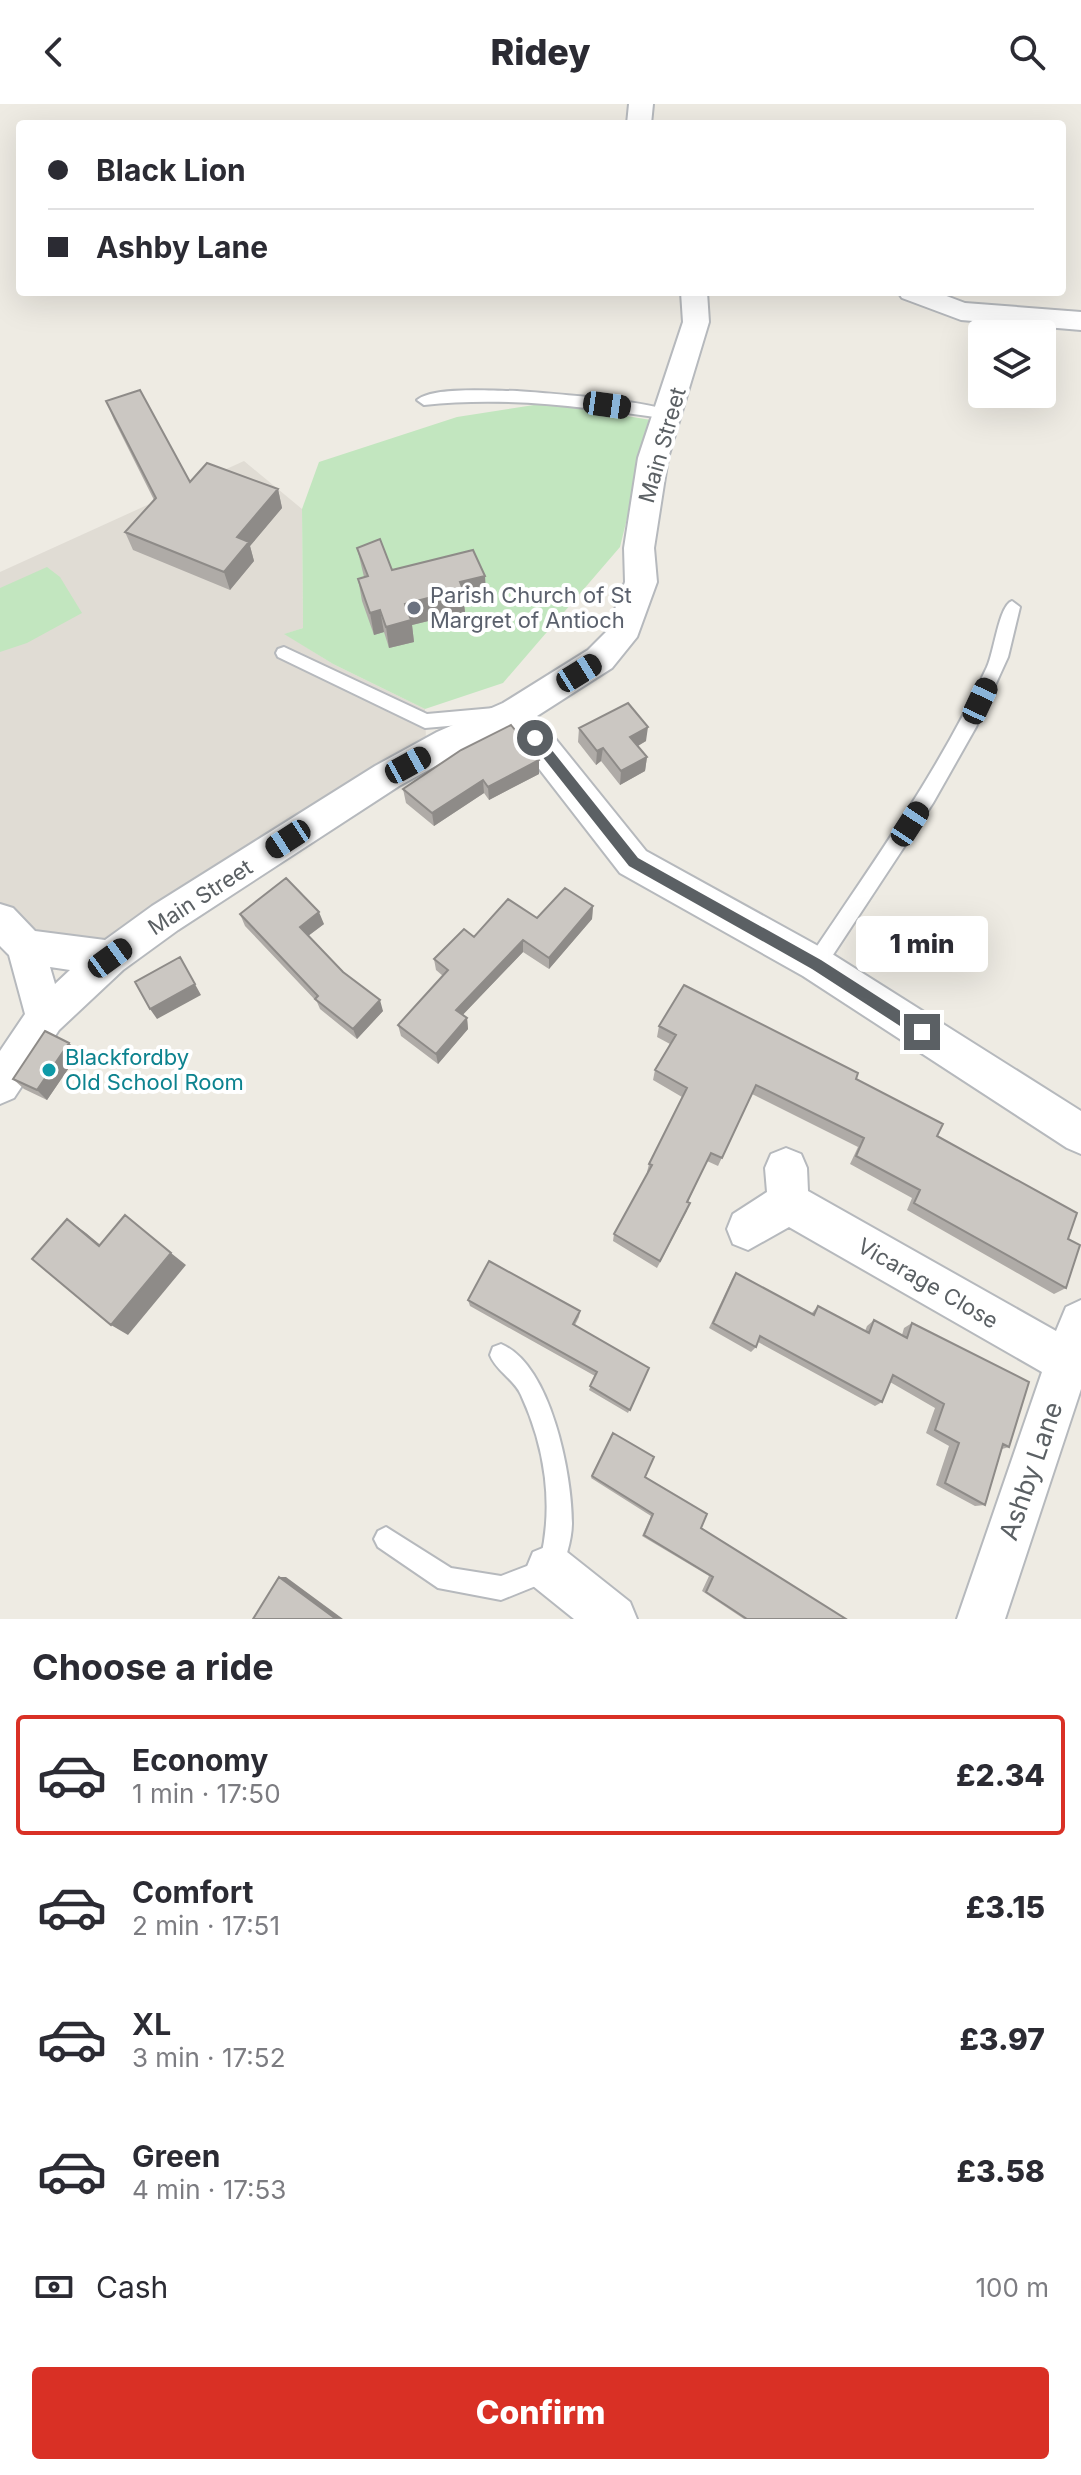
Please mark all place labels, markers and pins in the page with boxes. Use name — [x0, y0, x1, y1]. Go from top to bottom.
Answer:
place label: Parish Church of St Margret of Antioch — [430, 582, 632, 633]
marker: Parish Church of St Margret of Antioch — [405, 599, 423, 617]
place label: Blackfordby Old School Room — [65, 1044, 244, 1095]
marker: Blackfordby Old School Room — [40, 1061, 58, 1079]

